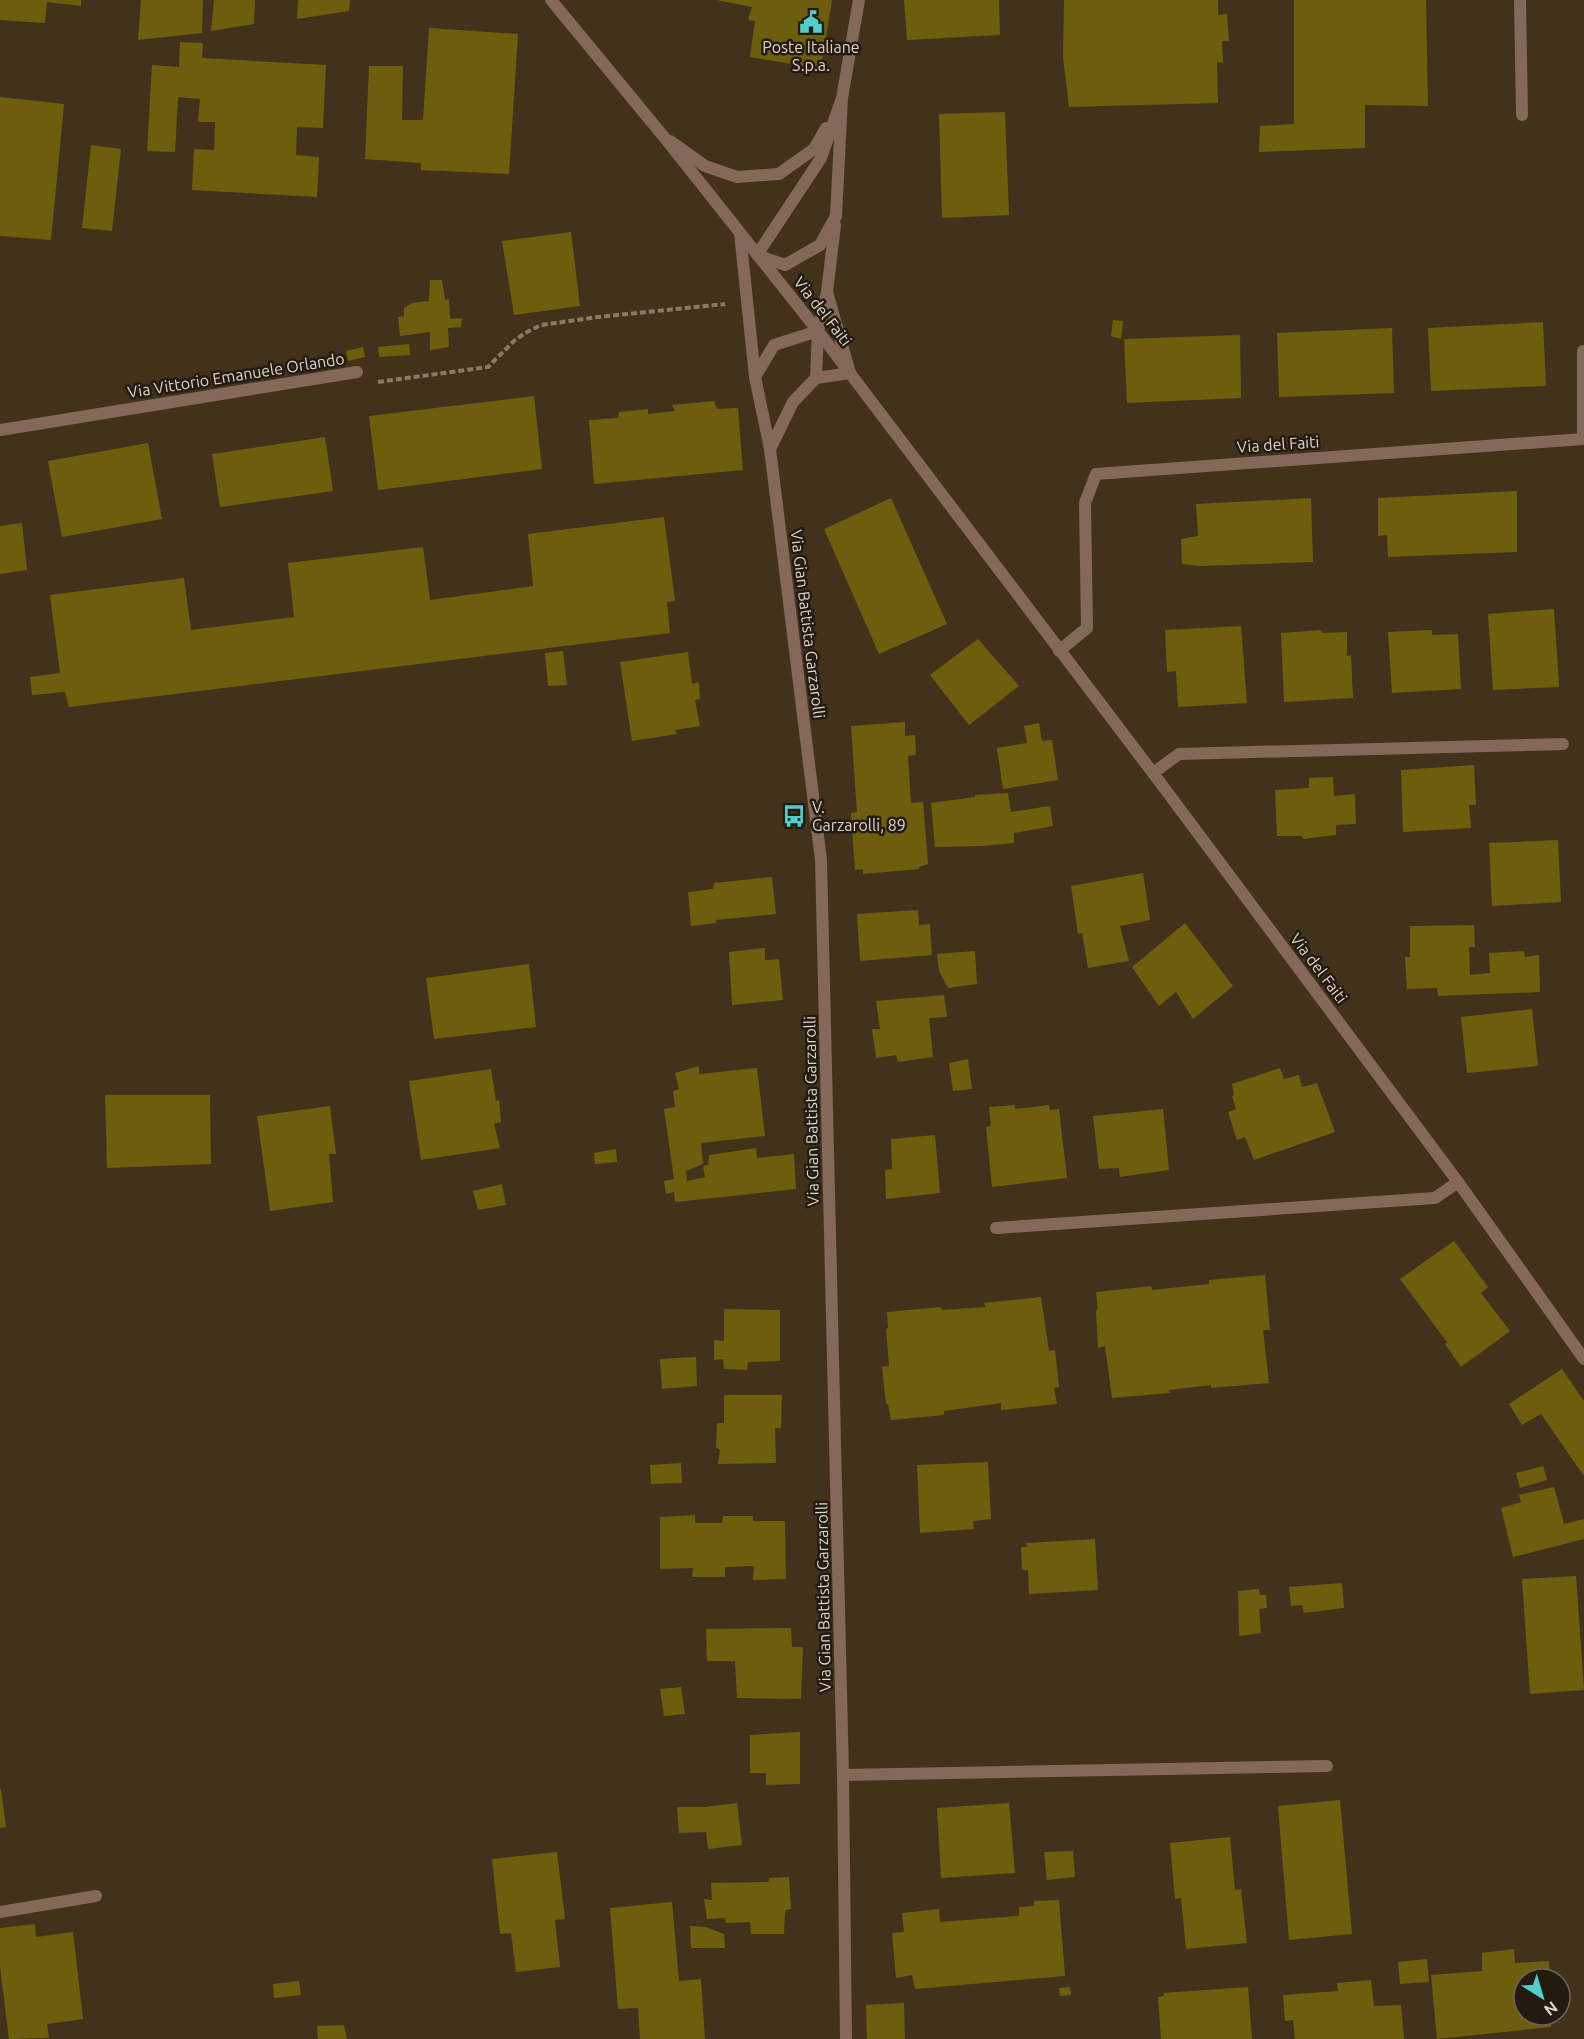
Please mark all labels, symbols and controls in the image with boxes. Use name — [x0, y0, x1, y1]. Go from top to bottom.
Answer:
public building icon: Poste Italiane S.p.a. — [798, 9, 824, 35]
place label: Poste Italiane S.p.a. — [762, 38, 860, 74]
street label: Via del Faiti — [790, 273, 856, 349]
street label: Via Vittorio Emanuele Orlando — [126, 349, 346, 401]
street label: Via del Faiti — [1236, 432, 1320, 456]
street label: Via Gian Battista Garzarolli — [787, 529, 829, 719]
place label: V. Garzarolli, 89 — [812, 798, 906, 834]
bus stop icon: V. Garzarolli, 89 — [781, 803, 807, 829]
street label: Via del Faiti — [1287, 930, 1351, 1006]
street label: Via Gian Battista Garzarolli — [800, 1016, 822, 1206]
street label: Via Gian Battista Garzarolli — [812, 1502, 834, 1692]
north arrow — [1512, 1967, 1572, 2027]
text: N — [1541, 1998, 1561, 2020]

